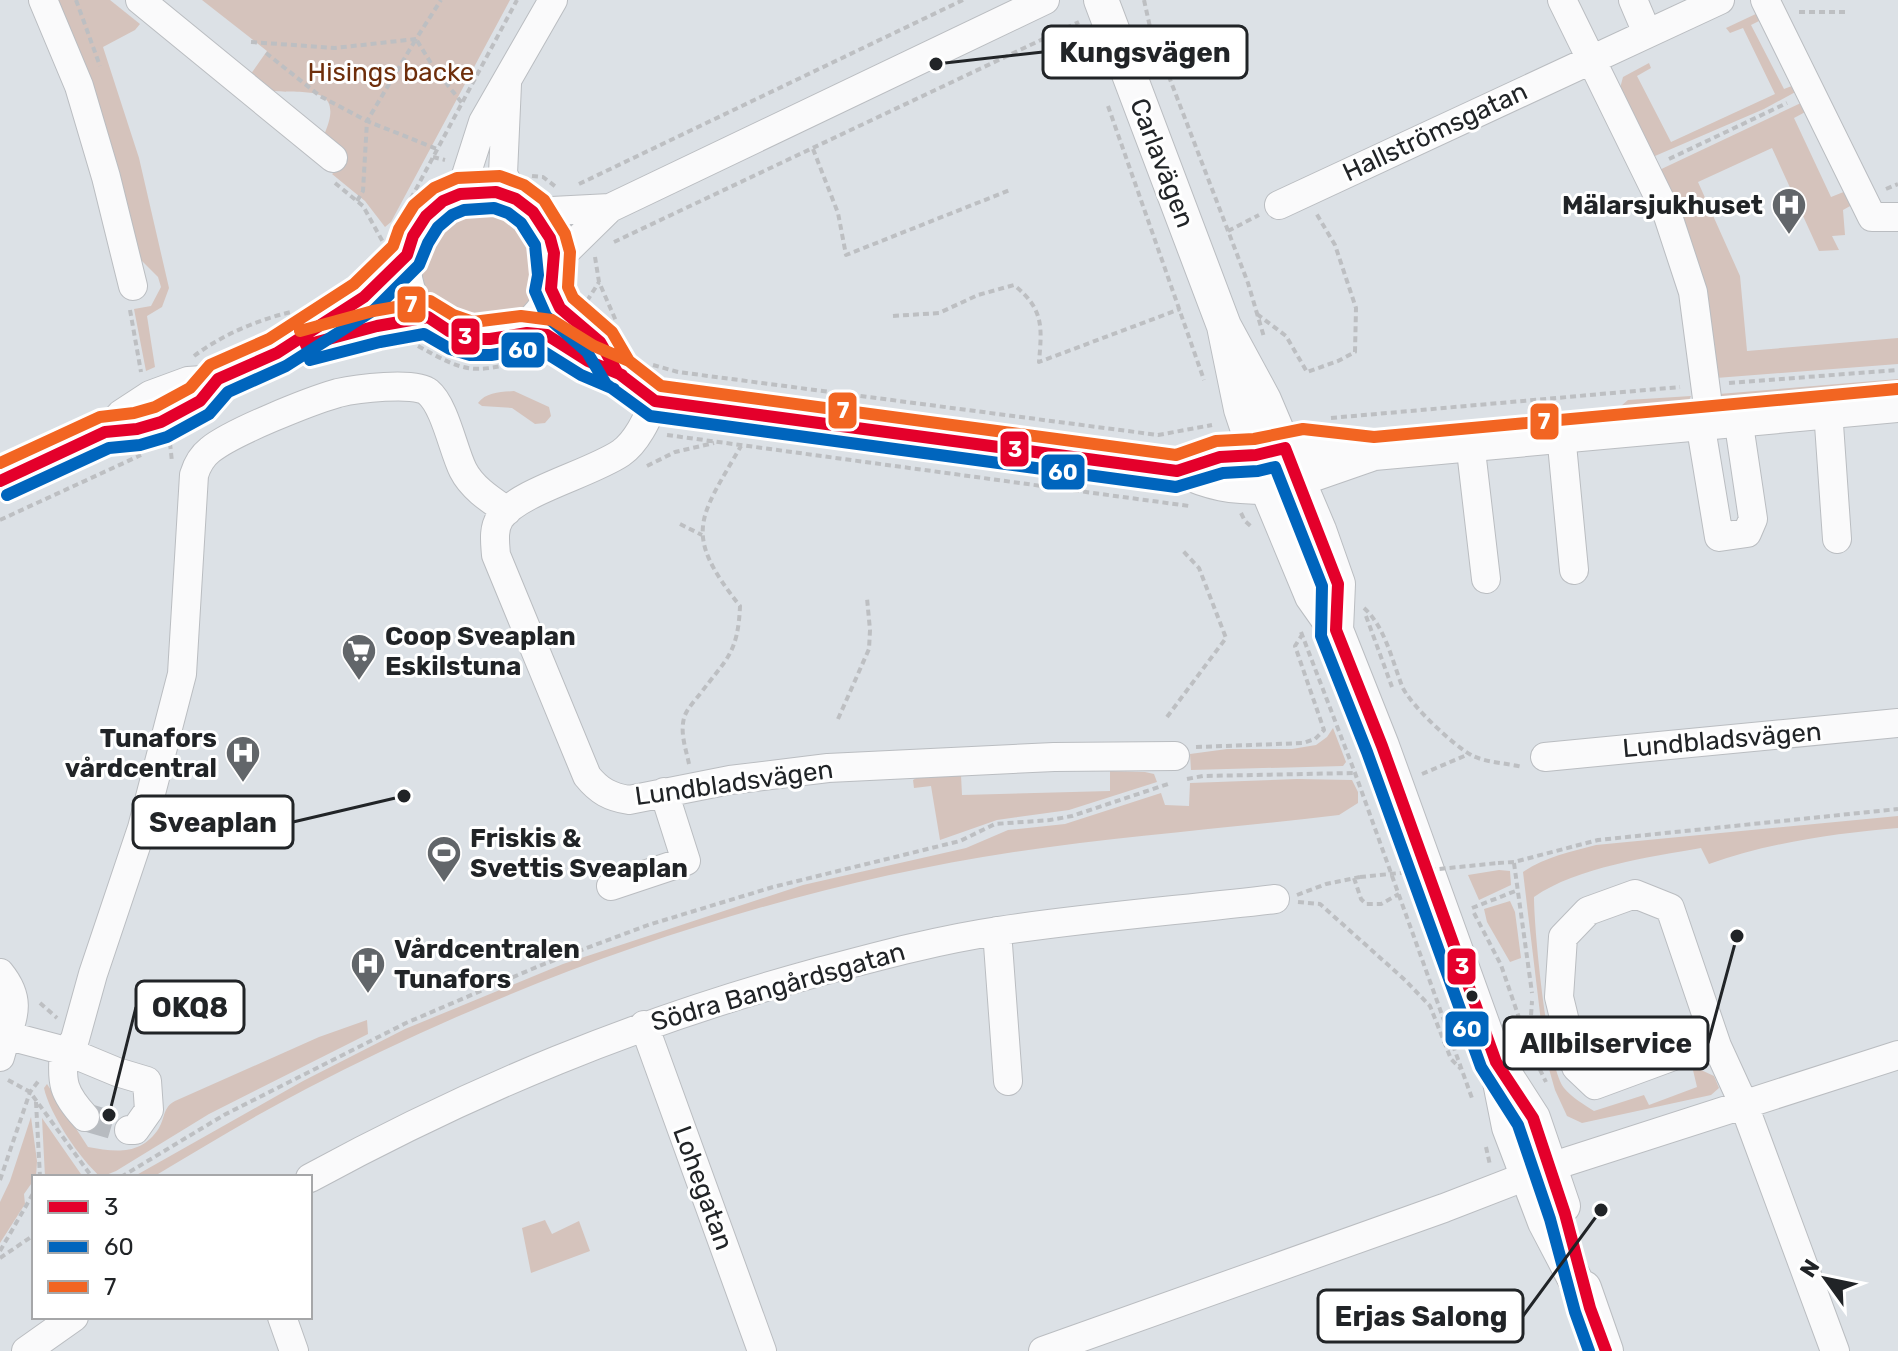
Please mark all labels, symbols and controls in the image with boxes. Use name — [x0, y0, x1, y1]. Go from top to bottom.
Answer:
callout: Kungsvägen — [1043, 26, 1247, 78]
text: Kungsvägen — [1059, 36, 1231, 69]
park label: Hisings backe — [308, 57, 474, 88]
street label: Hallströmsgatan — [1338, 76, 1532, 188]
street label: Carlavägen — [1123, 94, 1201, 232]
hospital icon: Mälarsjukhuset — [1770, 186, 1808, 236]
place label: Mälarsjukhuset — [1562, 190, 1763, 221]
line badge: 7 — [396, 285, 427, 324]
text: 7 — [405, 291, 418, 318]
line badge: 3 — [450, 317, 481, 356]
text: 3 — [458, 323, 472, 350]
line badge: 60 — [500, 331, 546, 369]
text: 60 — [508, 337, 538, 364]
line badge: 7 — [827, 391, 858, 430]
text: 7 — [837, 397, 850, 424]
line badge: 7 — [1529, 402, 1560, 441]
text: 7 — [1538, 408, 1551, 435]
line badge: 3 — [999, 430, 1030, 468]
text: 3 — [1008, 436, 1022, 463]
line badge: 60 — [1040, 453, 1086, 491]
text: 60 — [1048, 459, 1078, 486]
place label: Coop Sveaplan Eskilstuna — [385, 621, 576, 682]
supermarket icon: Coop Sveaplan Eskilstuna — [340, 632, 378, 682]
street label: Lundbladsvägen — [1621, 716, 1823, 764]
place label: Tunafors vårdcentral — [65, 723, 217, 784]
hospital icon: Tunafors vårdcentral — [224, 734, 262, 784]
street label: Lundbladsvägen — [633, 754, 835, 812]
callout: Sveaplan — [133, 796, 293, 848]
text: Sveaplan — [149, 806, 277, 839]
place label: Friskis & Svettis Sveaplan — [470, 823, 688, 884]
sports icon: Friskis & Svettis Sveaplan — [425, 834, 463, 884]
place label: Vårdcentralen Tunafors — [394, 934, 580, 995]
street label: Södra Bangårdsgatan — [647, 936, 909, 1038]
hospital icon: Vårdcentralen Tunafors — [349, 945, 387, 995]
line badge: 3 — [1446, 947, 1477, 986]
text: 3 — [1455, 953, 1469, 980]
callout: OKQ8 — [136, 981, 244, 1033]
unlabelled marker — [1464, 988, 1480, 1004]
text: OKQ8 — [152, 991, 228, 1024]
line badge: 60 — [1444, 1010, 1490, 1048]
text: 60 — [1452, 1016, 1482, 1043]
callout: Allbilservice — [1504, 1017, 1708, 1069]
text: Allbilservice — [1520, 1027, 1692, 1060]
street label: Lohegatan — [666, 1122, 740, 1254]
legend — [32, 1175, 312, 1319]
text: 3 — [104, 1193, 118, 1221]
text: 60 — [104, 1233, 134, 1261]
north arrow — [1786, 1239, 1866, 1319]
text: N — [1794, 1254, 1825, 1282]
text: 7 — [104, 1273, 116, 1301]
callout: Erjas Salong — [1318, 1290, 1523, 1342]
text: Erjas Salong — [1334, 1300, 1508, 1333]

